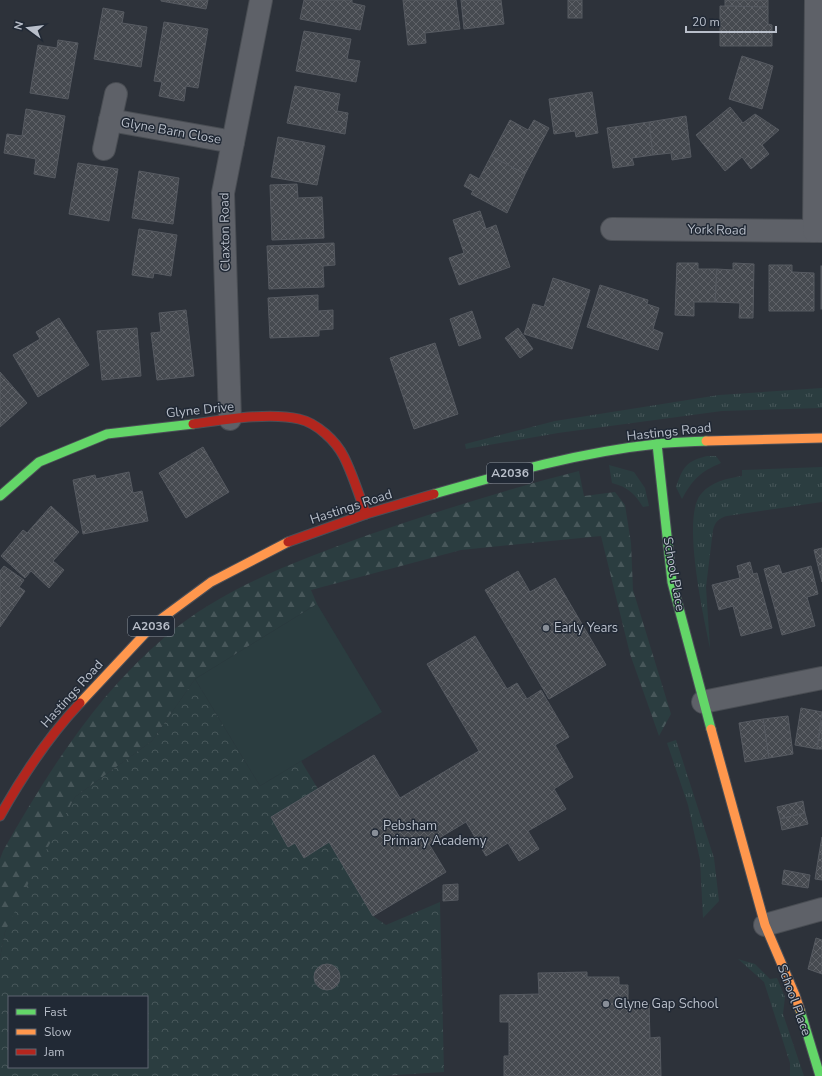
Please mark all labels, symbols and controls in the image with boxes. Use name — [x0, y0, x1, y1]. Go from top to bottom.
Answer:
north arrow — [8, 8, 48, 48]
scale bar — [686, 8, 776, 34]
text: 20 m — [692, 14, 720, 30]
text: N — [11, 20, 27, 31]
street label: Glyne Barn Close — [119, 113, 223, 149]
street label: Claxton Road — [215, 192, 235, 272]
street label: York Road — [686, 220, 747, 240]
street label: Glyne Drive — [165, 397, 235, 423]
street label: Hastings Road — [626, 419, 712, 445]
road number: A2036 — [487, 463, 533, 483]
street label: Hastings Road — [308, 485, 394, 529]
street label: School Place — [659, 536, 689, 612]
road number: A2036 — [128, 616, 174, 636]
place label: Early Years — [554, 619, 618, 637]
marker: Early Years — [541, 623, 551, 633]
street label: Hastings Road — [37, 656, 107, 732]
place label: Pebsham Primary Academy — [383, 817, 487, 850]
marker: Pebsham Primary Academy — [370, 828, 380, 838]
street label: School Place — [773, 962, 815, 1038]
place label: Glyne Gap School — [614, 995, 719, 1013]
legend — [8, 996, 148, 1068]
marker: Glyne Gap School — [601, 999, 611, 1009]
text: Fast — [44, 1004, 67, 1020]
text: Slow — [44, 1024, 72, 1040]
text: Jam — [43, 1044, 65, 1060]

